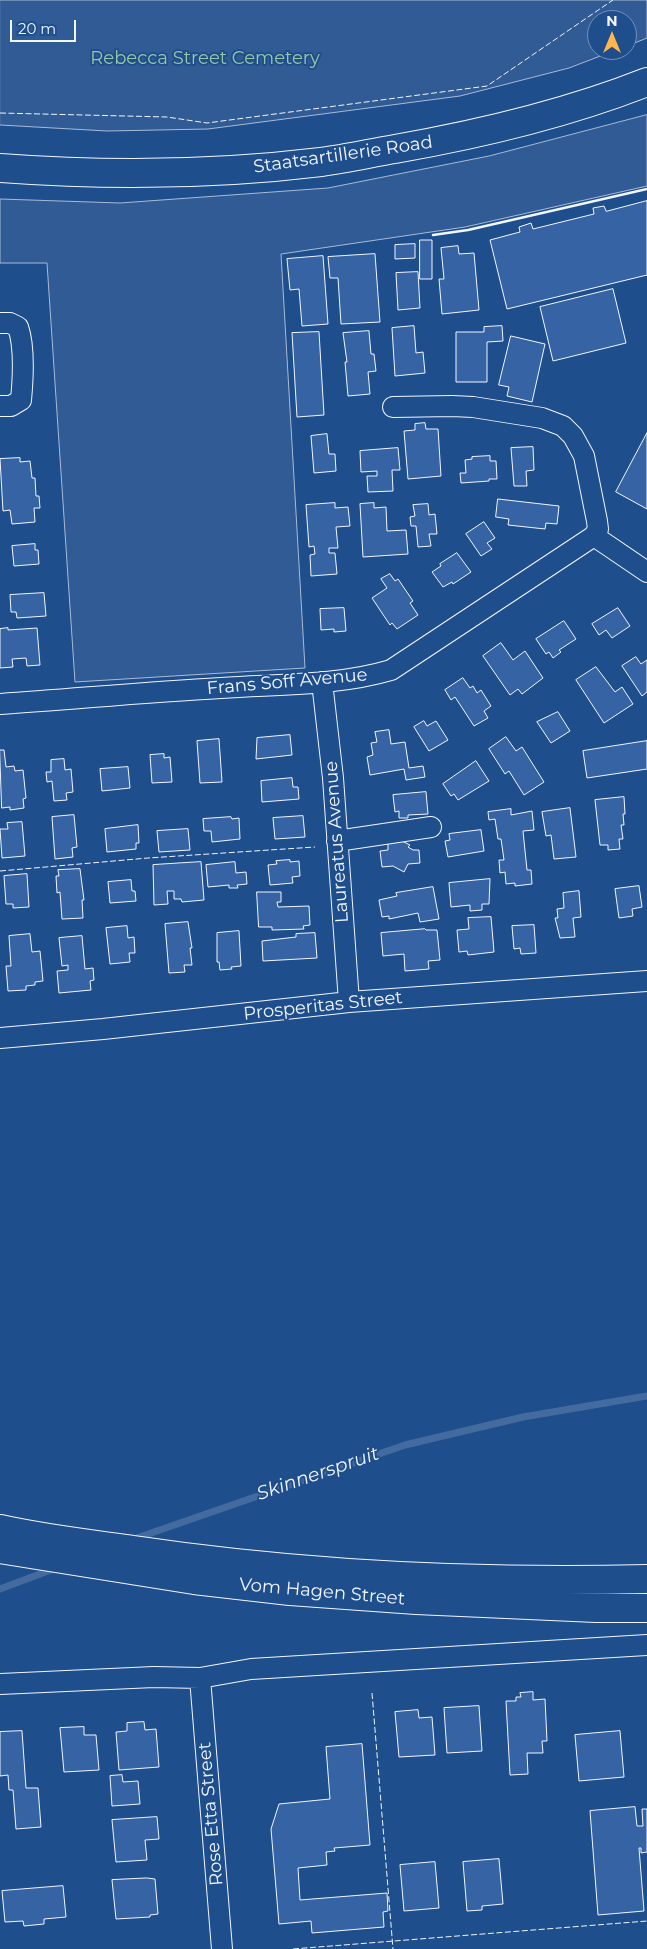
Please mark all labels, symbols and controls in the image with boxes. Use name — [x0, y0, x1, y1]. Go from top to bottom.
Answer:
scale bar — [12, 10, 79, 42]
north arrow — [587, 10, 637, 60]
text: N — [606, 12, 618, 30]
text: 20 m — [18, 19, 56, 38]
park label: Rebecca Street Cemetery — [90, 48, 320, 70]
street label: Staatsartillerie Road — [252, 132, 434, 178]
street label: Frans Soff Avenue — [206, 664, 368, 700]
street label: Laureatus Avenue — [321, 760, 353, 924]
street label: Prosperitas Street — [242, 987, 404, 1025]
water label: Skinnerspruit — [254, 1442, 382, 1506]
street label: Vom Hagen Street — [238, 1574, 406, 1610]
street label: Rose Etta Street — [194, 1741, 228, 1887]

